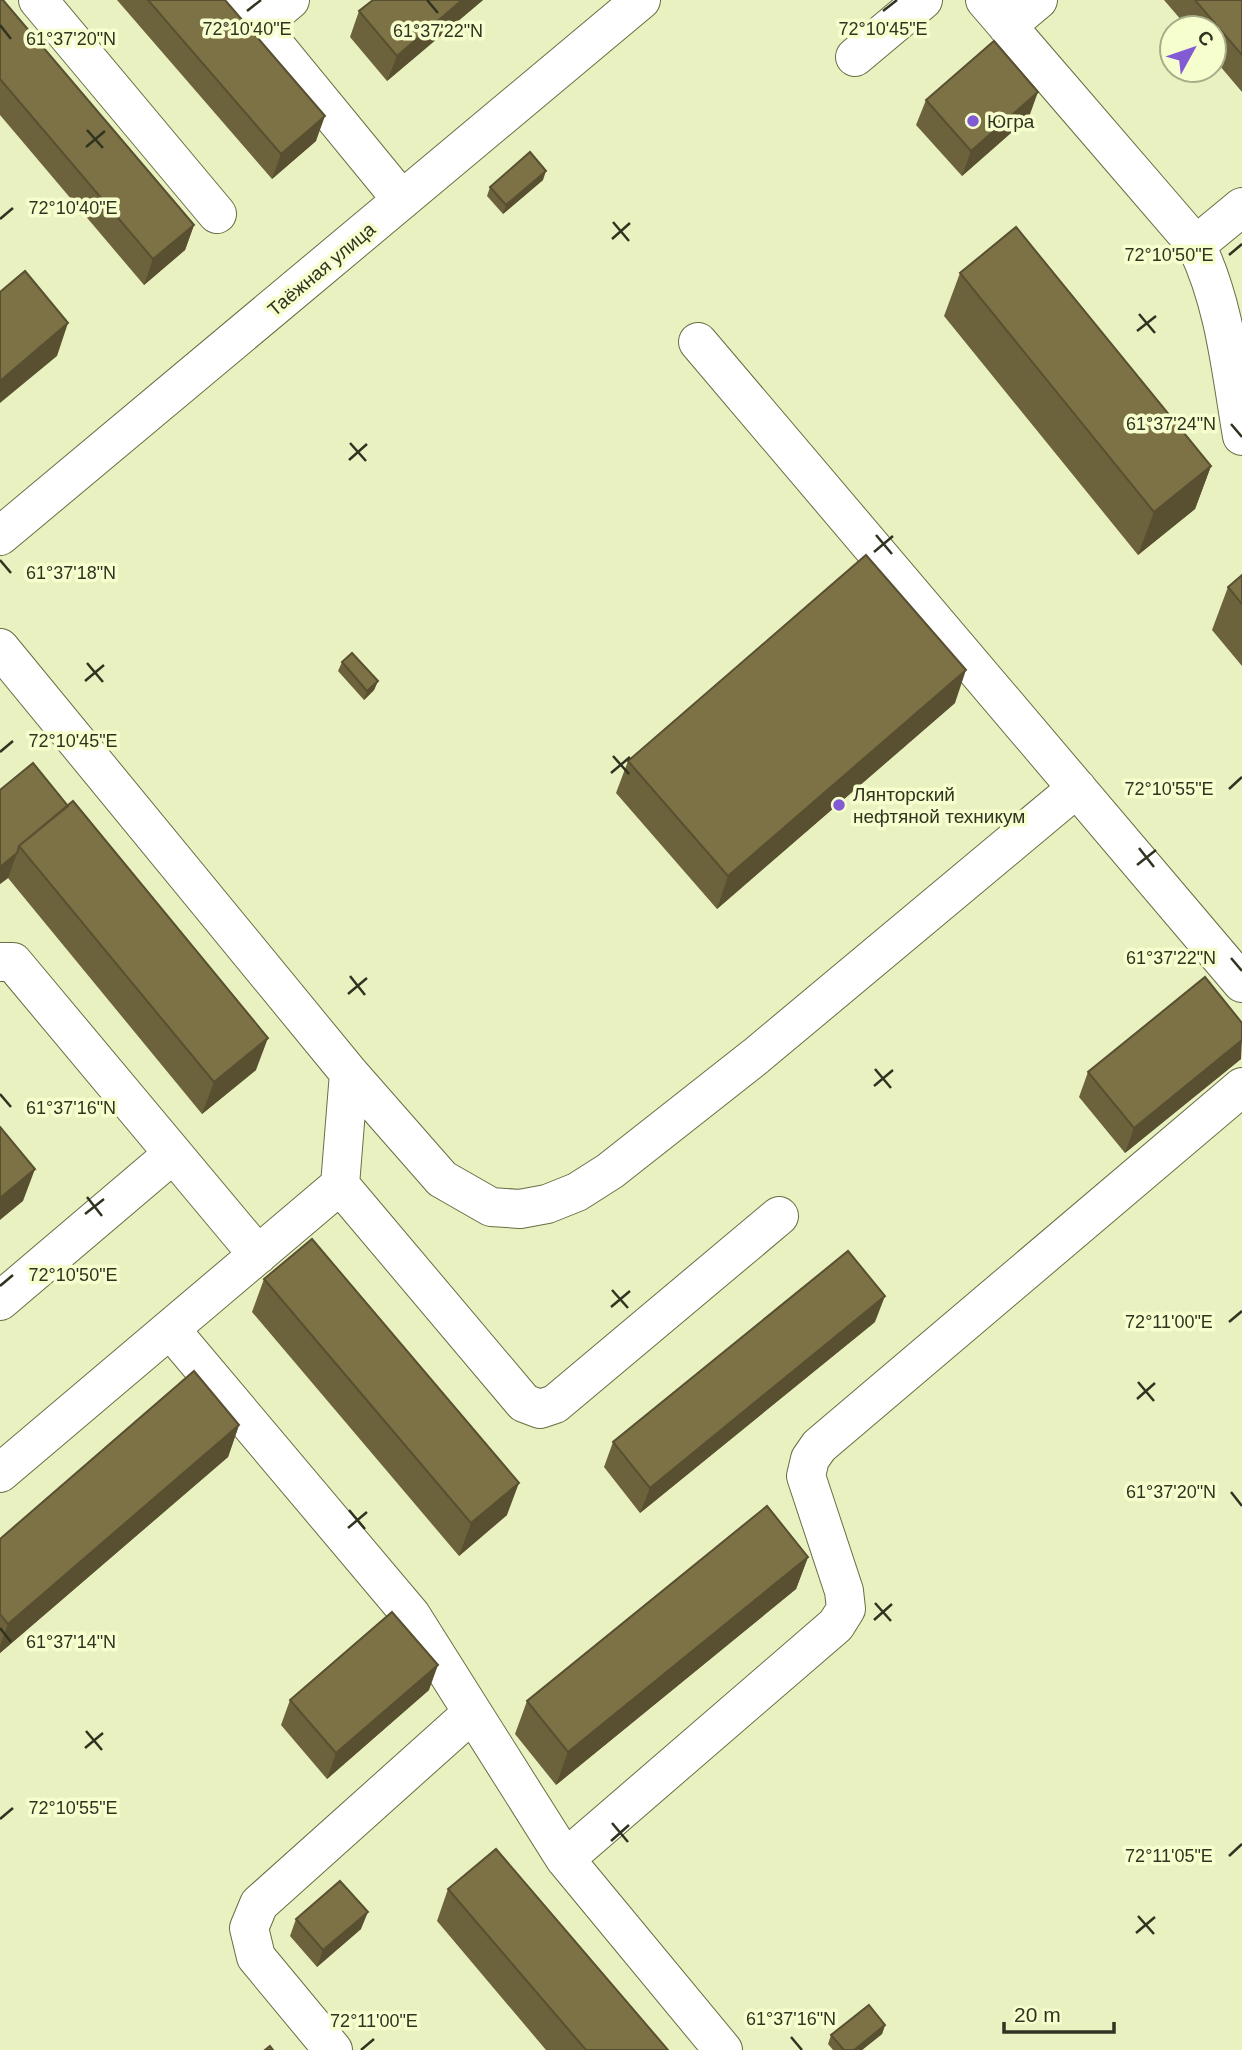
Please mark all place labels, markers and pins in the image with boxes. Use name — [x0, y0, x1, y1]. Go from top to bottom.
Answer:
place label: Югра — [987, 111, 1035, 132]
marker: Югра — [965, 113, 981, 129]
place label: Лянторский нефтяной техникум — [853, 784, 1025, 827]
marker: Лянторский нефтяной техникум — [831, 797, 847, 813]

